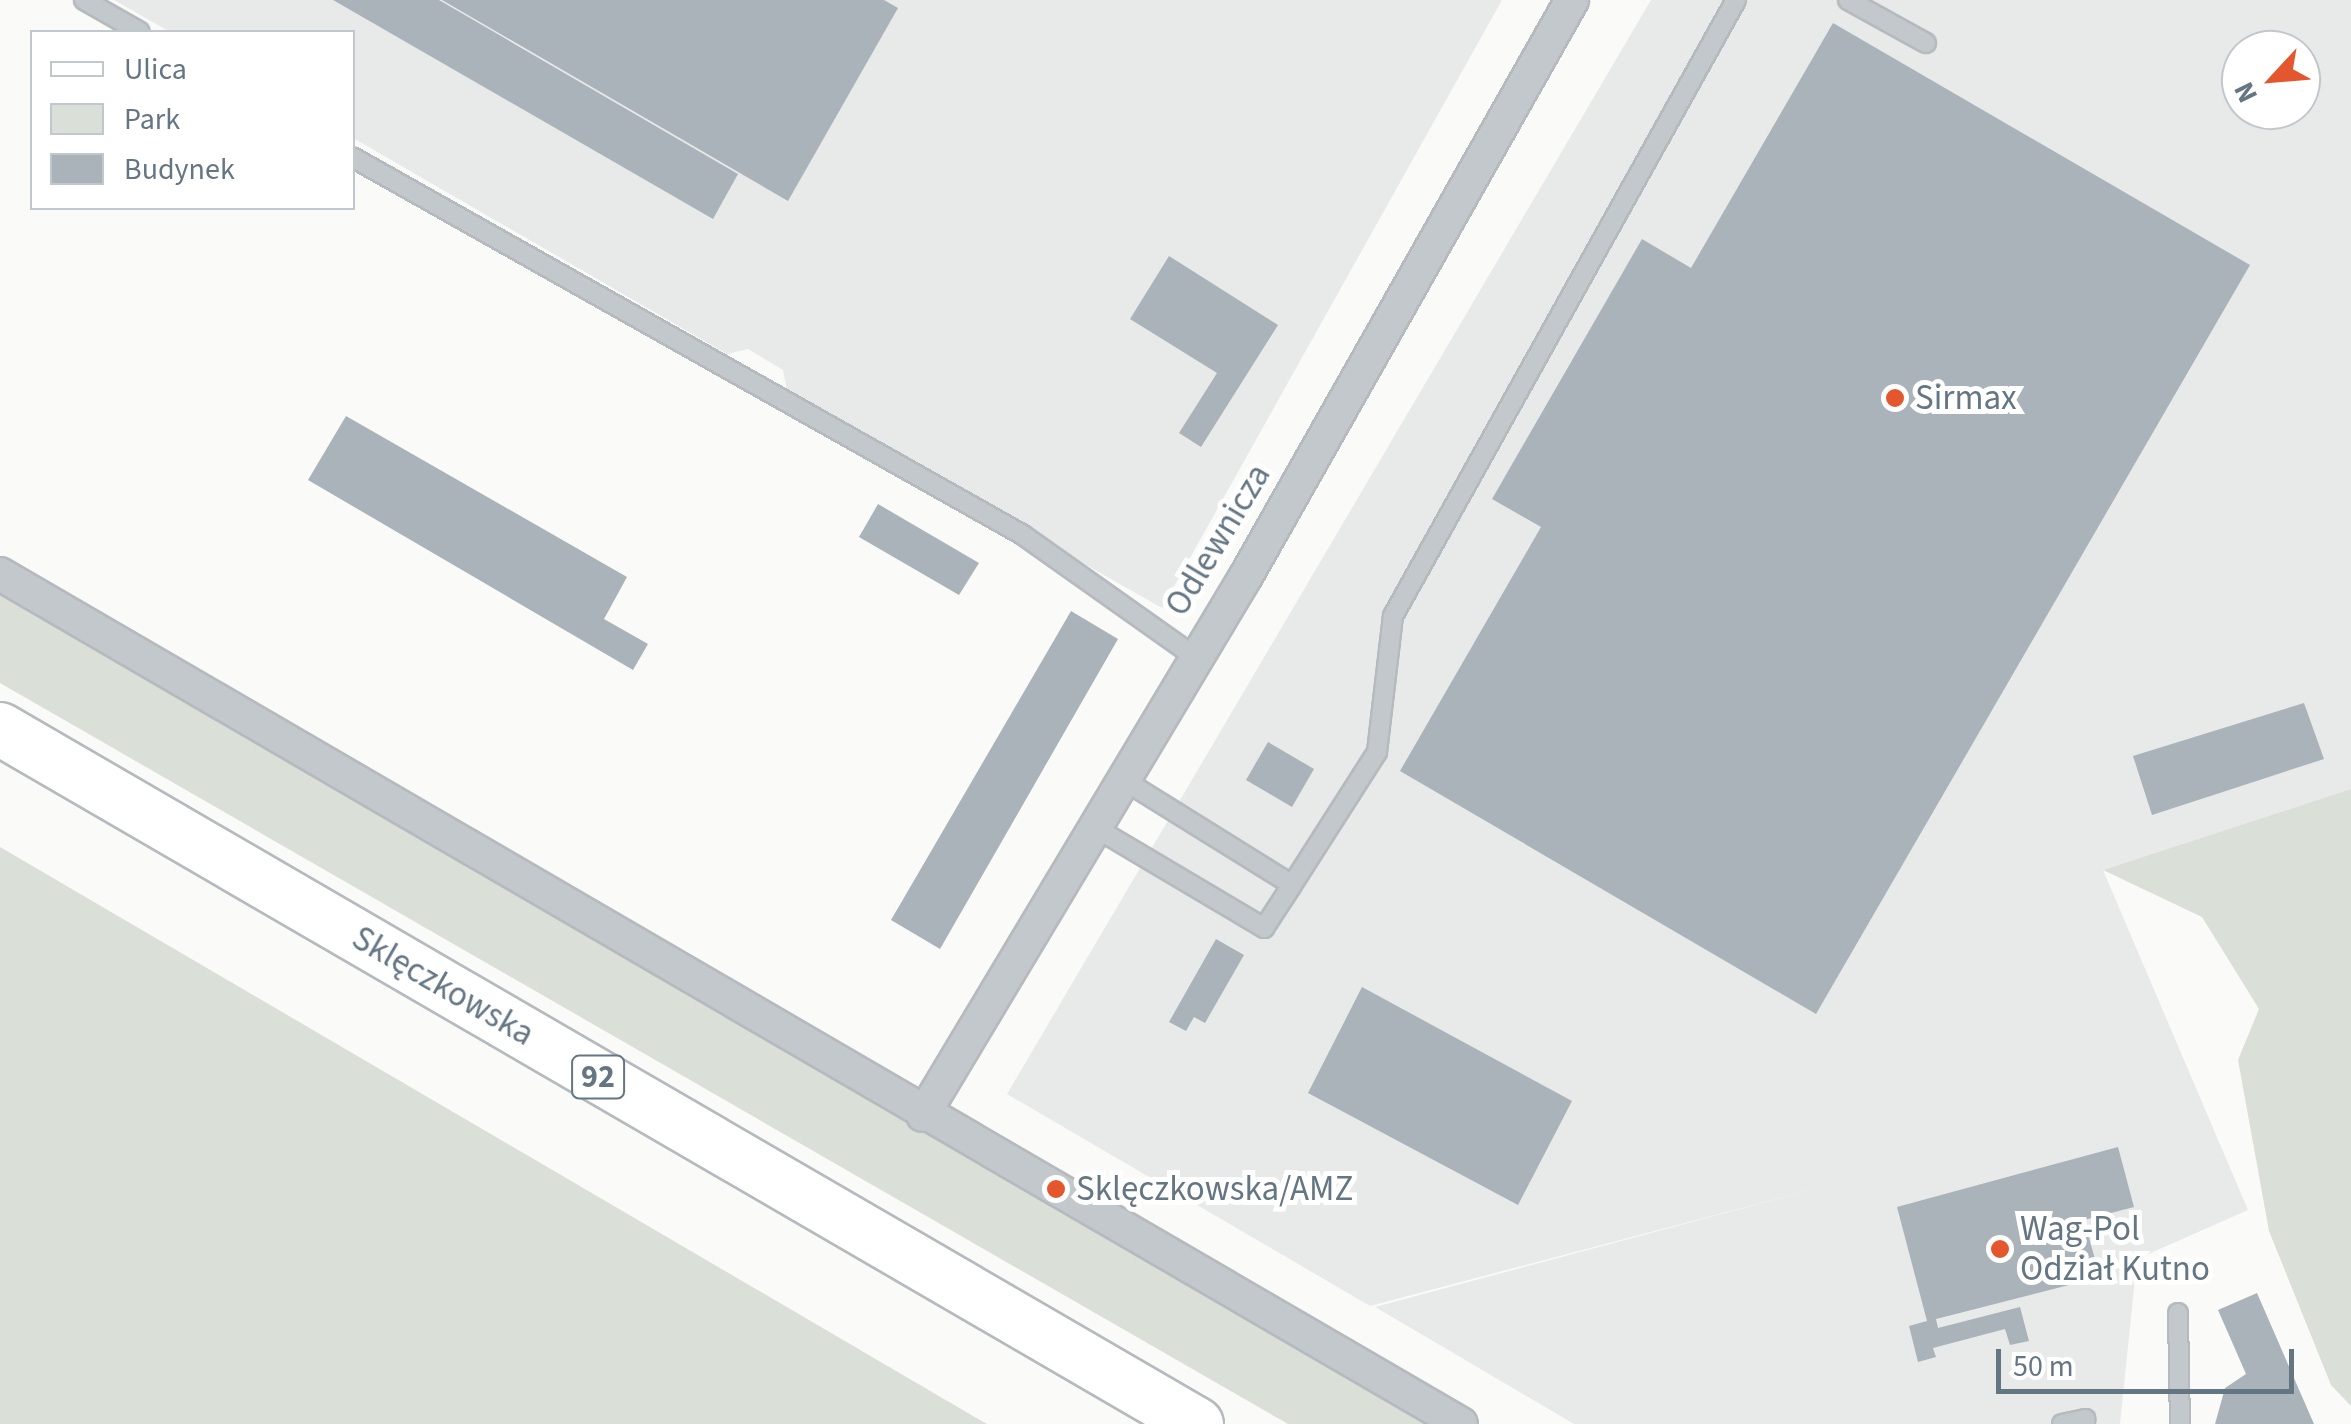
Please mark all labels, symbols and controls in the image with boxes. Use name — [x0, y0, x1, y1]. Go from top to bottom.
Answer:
legend — [30, 30, 355, 210]
north arrow — [2221, 30, 2321, 130]
text: Ulica — [124, 48, 187, 91]
text: N — [2224, 75, 2268, 109]
text: Park — [124, 98, 180, 141]
text: Budynek — [124, 148, 235, 191]
place label: Sirmax — [1915, 377, 2017, 419]
marker: Sirmax — [1884, 387, 1906, 409]
street label: Odlewnicza — [1156, 456, 1280, 624]
street label: Sklęczkowska — [345, 917, 541, 1055]
road number: 92 — [570, 1050, 626, 1104]
place label: Sklęczkowska/AMZ — [1076, 1168, 1353, 1210]
marker: Sklęczkowska/AMZ — [1045, 1178, 1067, 1200]
place label: Wag-Pol Odział Kutno — [2020, 1208, 2210, 1290]
marker: Wag-Pol Odział Kutno — [1989, 1238, 2011, 1260]
scale bar — [2001, 1329, 2298, 1391]
text: 50 m — [2013, 1345, 2074, 1388]

